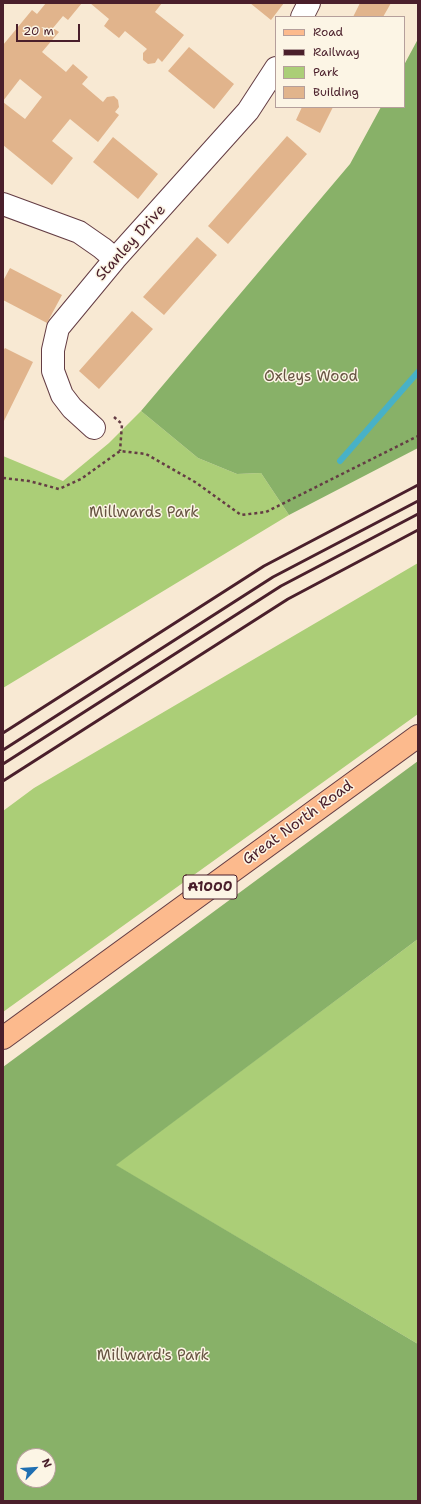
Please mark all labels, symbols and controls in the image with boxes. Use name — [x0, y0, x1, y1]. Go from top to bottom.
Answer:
scale bar — [18, 16, 82, 42]
legend — [275, 16, 405, 108]
text: 20 m — [23, 23, 54, 39]
text: Road — [313, 24, 343, 40]
text: Railway — [313, 44, 360, 60]
text: Park — [313, 64, 339, 80]
text: Building — [313, 84, 359, 100]
street label: Stanley Drive — [92, 201, 170, 285]
park label: Oxleys Wood — [264, 368, 358, 386]
park label: Millwards Park — [89, 504, 199, 522]
street label: Great North Road — [239, 777, 357, 869]
road number: A1000 — [183, 875, 237, 899]
park label: Millward's Park — [97, 1347, 209, 1365]
north arrow — [16, 1448, 56, 1488]
text: N — [38, 1456, 55, 1470]

